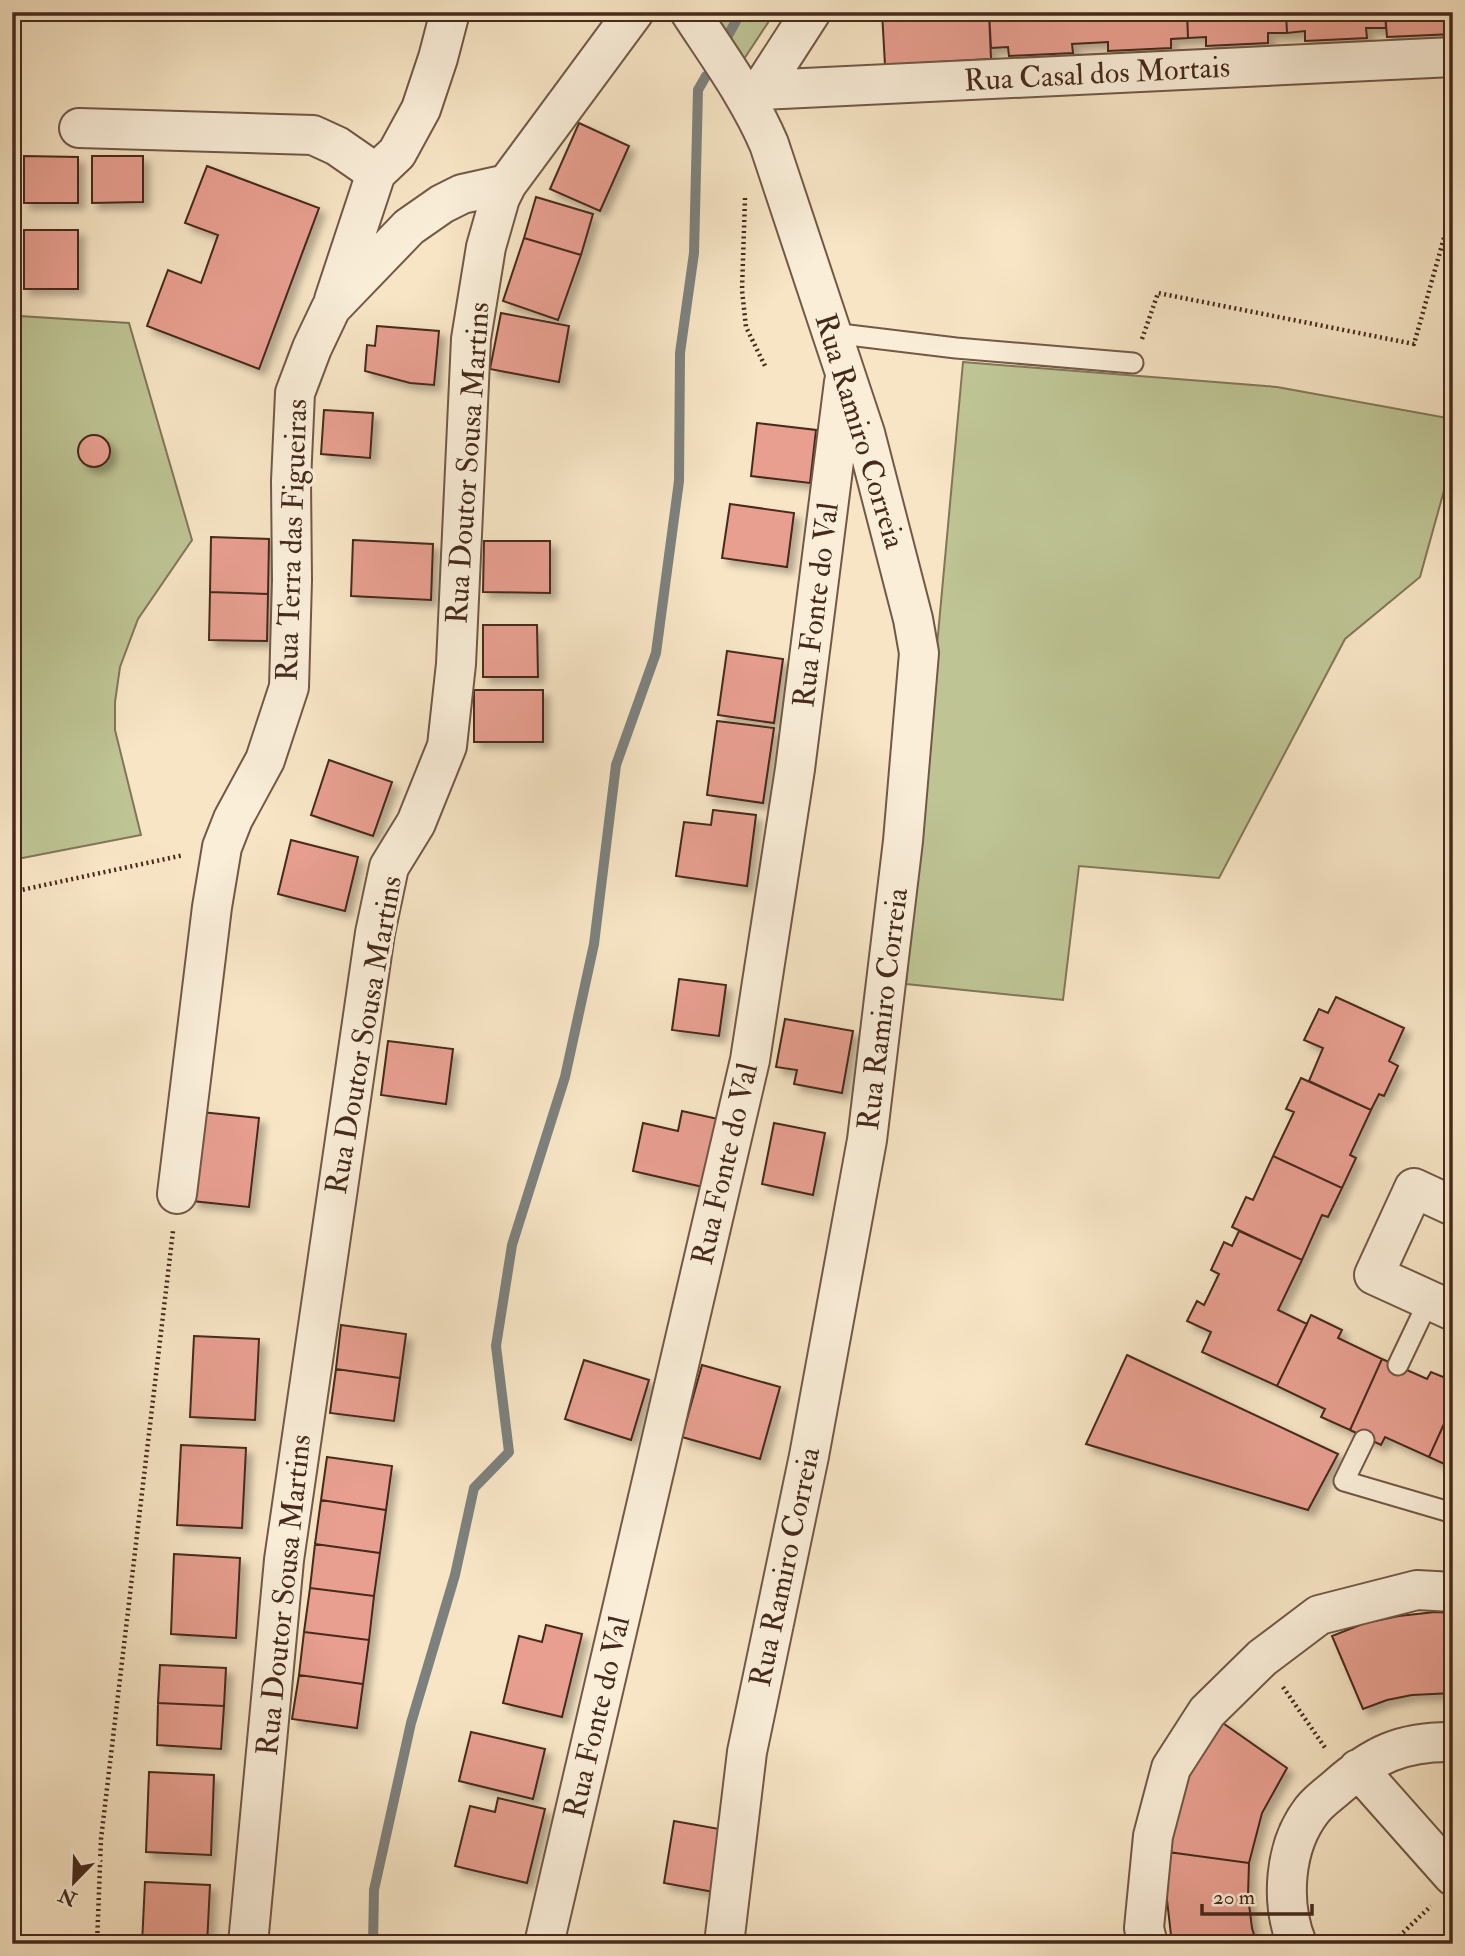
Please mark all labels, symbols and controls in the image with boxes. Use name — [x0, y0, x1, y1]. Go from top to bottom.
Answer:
street label: Rua Casal dos Mortais — [963, 49, 1231, 99]
street label: Rua Doutor Sousa Martins — [438, 301, 498, 625]
street label: Rua Ramiro Correia — [807, 309, 914, 554]
street label: Rua Terra das Figueiras — [269, 398, 315, 682]
street label: Rua Fonte do Val — [785, 500, 847, 709]
street label: Rua Doutor Sousa Martins — [318, 873, 410, 1197]
street label: Rua Ramiro Correia — [850, 885, 916, 1132]
street label: Rua Fonte do Val — [684, 1059, 766, 1269]
street label: Rua Doutor Sousa Martins — [249, 1433, 319, 1757]
street label: Rua Ramiro Correia — [742, 1443, 829, 1690]
street label: Rua Fonte do Val — [556, 1612, 638, 1822]
north arrow — [38, 1848, 108, 1918]
scale bar — [1202, 1872, 1313, 1916]
text: N — [54, 1882, 81, 1911]
text: 20 m — [1213, 1884, 1255, 1911]

